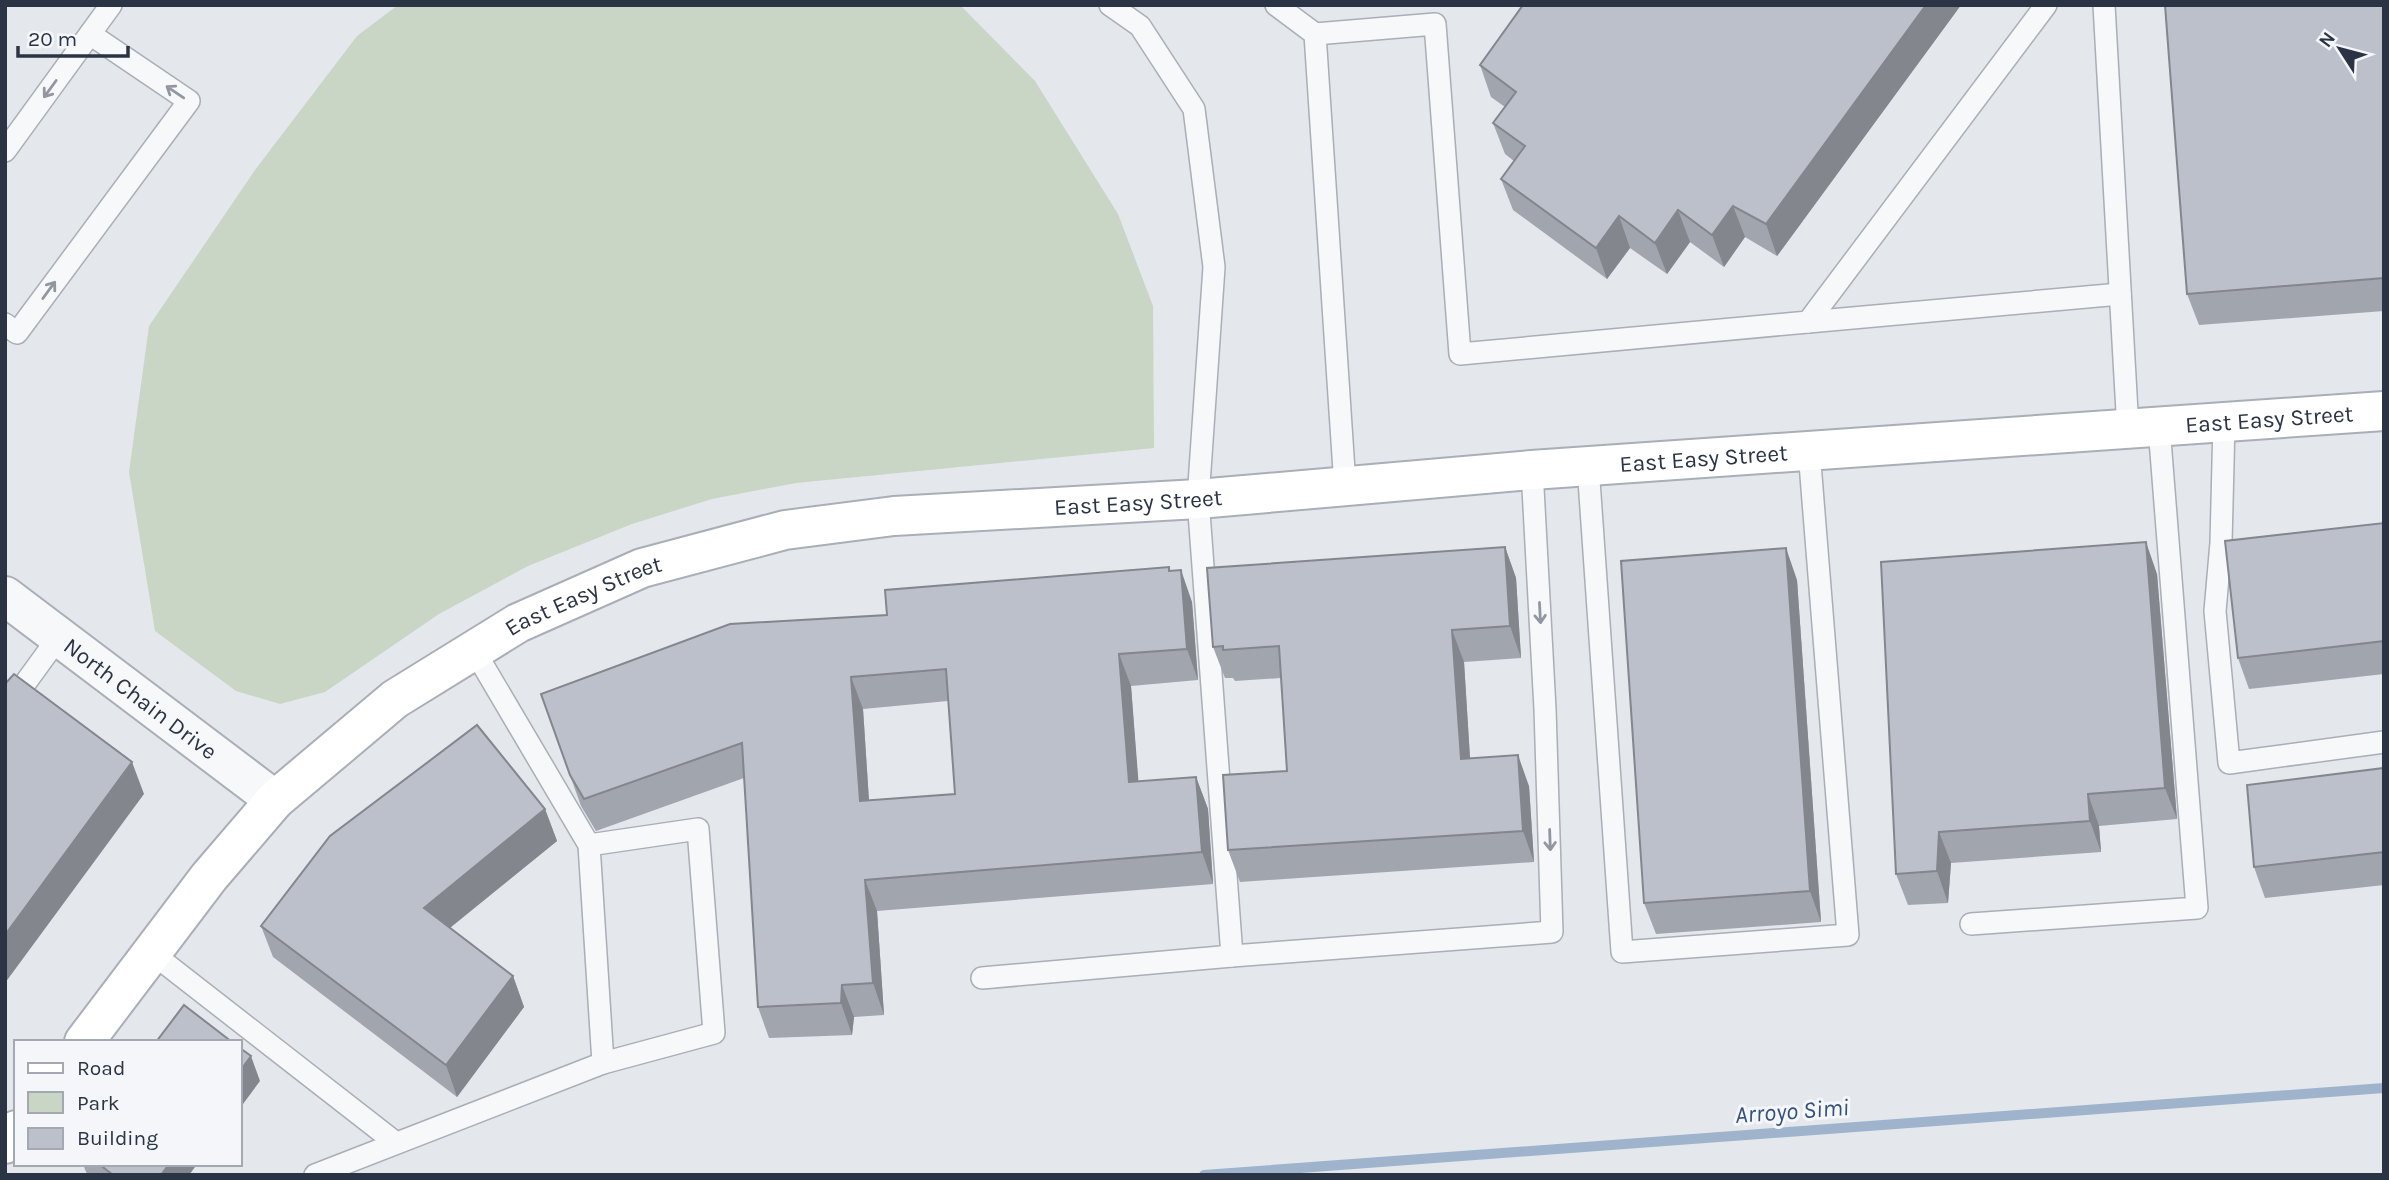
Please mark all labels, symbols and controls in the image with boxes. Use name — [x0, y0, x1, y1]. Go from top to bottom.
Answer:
scale bar — [18, 14, 128, 58]
north arrow — [2305, 14, 2375, 84]
text: 20 m — [28, 27, 77, 51]
text: N — [2314, 28, 2340, 52]
one-way arrow — [43, 79, 57, 98]
one-way arrow — [166, 85, 186, 99]
one-way arrow — [41, 281, 56, 300]
street label: East Easy Street — [2184, 400, 2354, 439]
street label: East Easy Street — [1619, 439, 1789, 478]
street label: East Easy Street — [1053, 484, 1224, 521]
street label: East Easy Street — [500, 550, 665, 642]
one-way arrow — [1533, 601, 1546, 624]
street label: North Chain Drive — [58, 632, 222, 766]
one-way arrow — [1544, 828, 1557, 851]
legend — [14, 1040, 242, 1166]
text: Road — [77, 1056, 125, 1080]
text: Park — [77, 1091, 120, 1115]
water label: Arroyo Simi — [1734, 1093, 1850, 1129]
text: Building — [77, 1126, 158, 1150]

